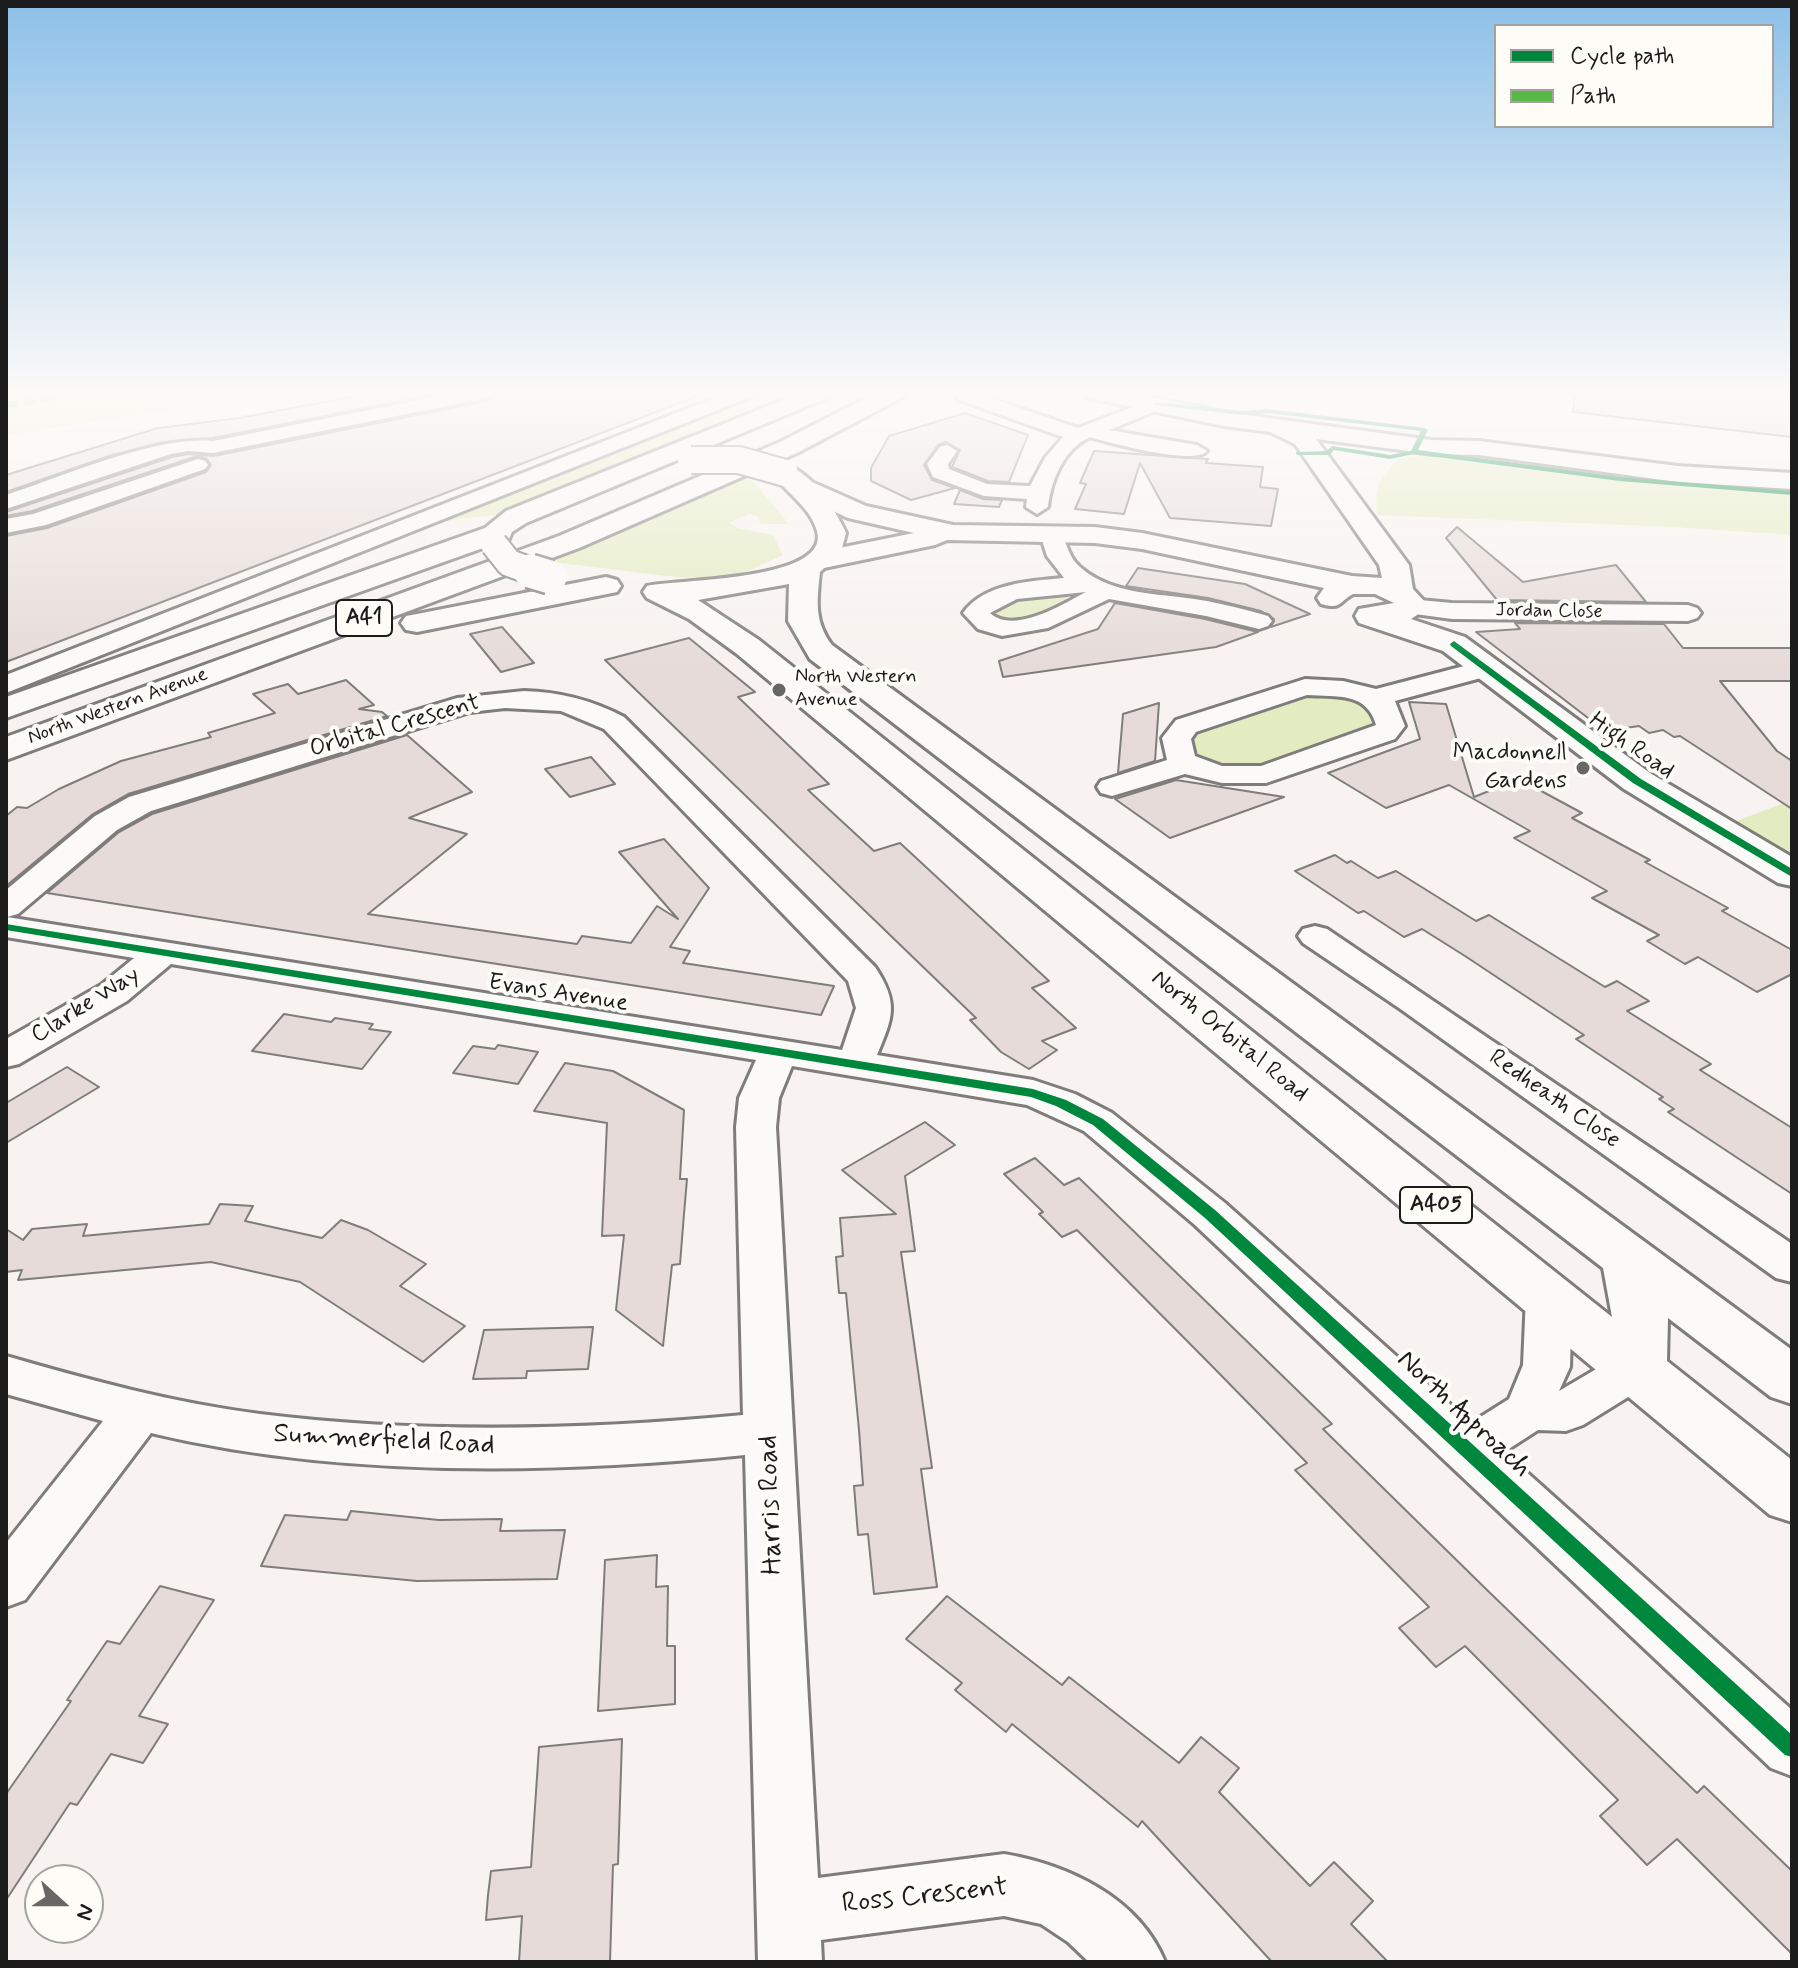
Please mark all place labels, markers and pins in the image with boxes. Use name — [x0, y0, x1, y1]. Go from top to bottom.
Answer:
place label: North Western Avenue — [795, 666, 917, 713]
marker: North Western Avenue — [770, 681, 788, 699]
place label: Macdonnell Gardens — [1453, 740, 1567, 796]
marker: Macdonnell Gardens — [1574, 759, 1592, 777]

